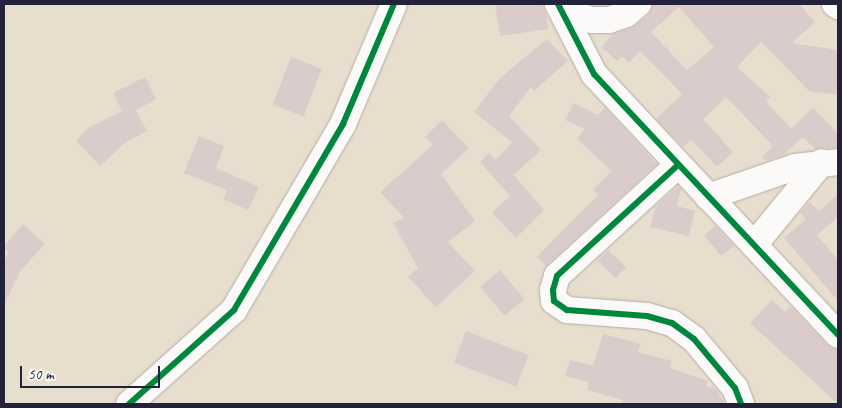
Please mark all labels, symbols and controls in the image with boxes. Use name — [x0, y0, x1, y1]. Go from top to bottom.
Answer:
scale bar — [22, 356, 162, 388]
text: 50 m — [28, 365, 54, 384]

